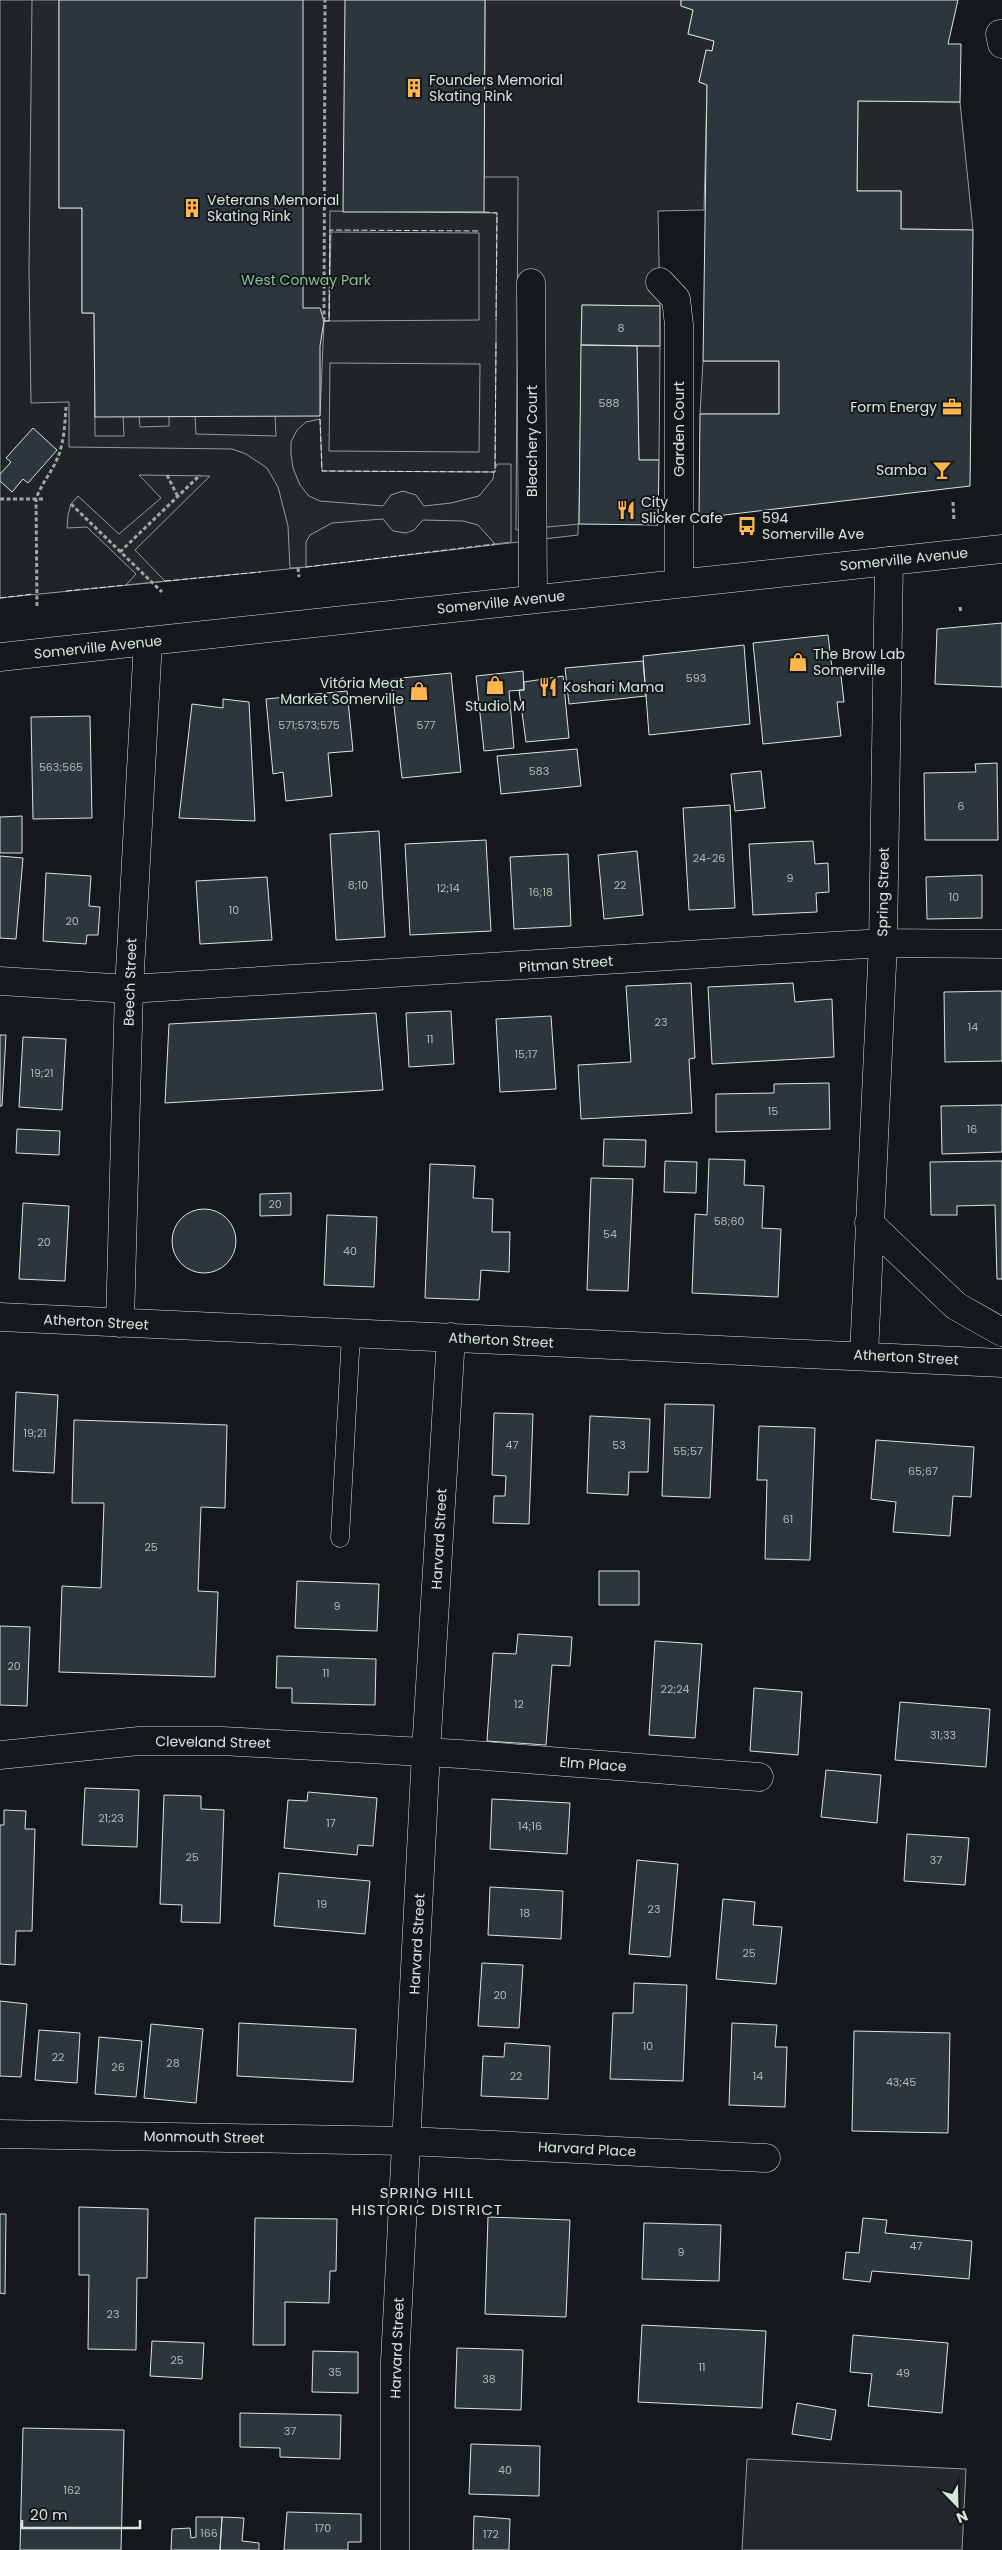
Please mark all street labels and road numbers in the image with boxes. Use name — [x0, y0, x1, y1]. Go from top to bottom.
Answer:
street label: Garden Court — [669, 381, 689, 477]
street label: Bleachery Court — [522, 385, 542, 497]
street label: Somerville Avenue — [839, 542, 969, 576]
street label: Somerville Avenue — [436, 585, 566, 619]
street label: Somerville Avenue — [33, 630, 163, 664]
street label: Spring Street — [872, 847, 894, 937]
street label: Beech Street — [118, 938, 142, 1026]
street label: Pitman Street — [518, 951, 614, 977]
street label: Atherton Street — [43, 1309, 149, 1335]
street label: Atherton Street — [448, 1327, 554, 1353]
street label: Atherton Street — [853, 1344, 959, 1370]
street label: Harvard Street — [426, 1488, 452, 1590]
street label: Cleveland Street — [155, 1731, 271, 1753]
street label: Elm Place — [559, 1752, 627, 1776]
street label: Harvard Street — [404, 1893, 430, 1995]
street label: Monmouth Street — [143, 2126, 265, 2148]
street label: Harvard Place — [537, 2136, 637, 2162]
street label: Harvard Street — [385, 2297, 409, 2399]

